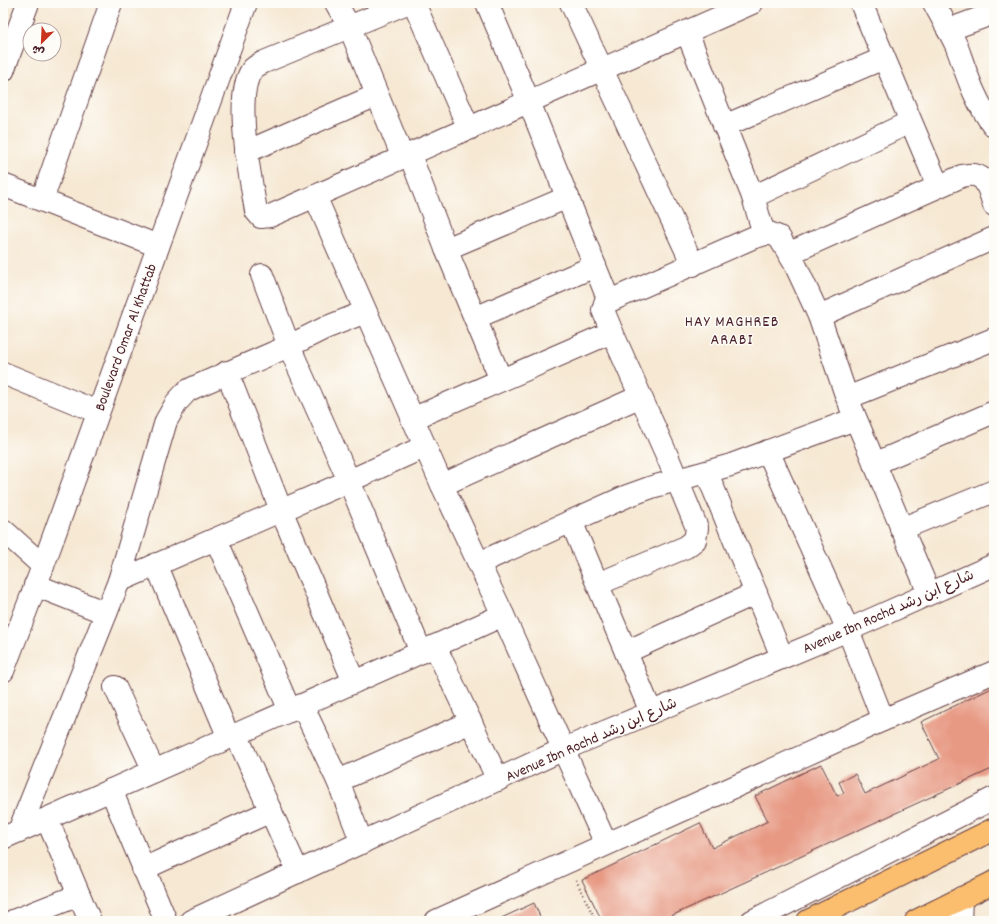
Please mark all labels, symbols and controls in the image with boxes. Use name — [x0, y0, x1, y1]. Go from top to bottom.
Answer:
north arrow — [22, 22, 62, 62]
text: ش — [30, 40, 48, 59]
street label: Boulevard Omar Al Khattab — [90, 261, 164, 414]
district label: HAY MAGHREB ARABI — [685, 311, 779, 352]
street label: Avenue Ibn Rochd شارع ابن رشد — [800, 565, 978, 661]
street label: Avenue Ibn Rochd شارع ابن رشد — [503, 693, 681, 789]

